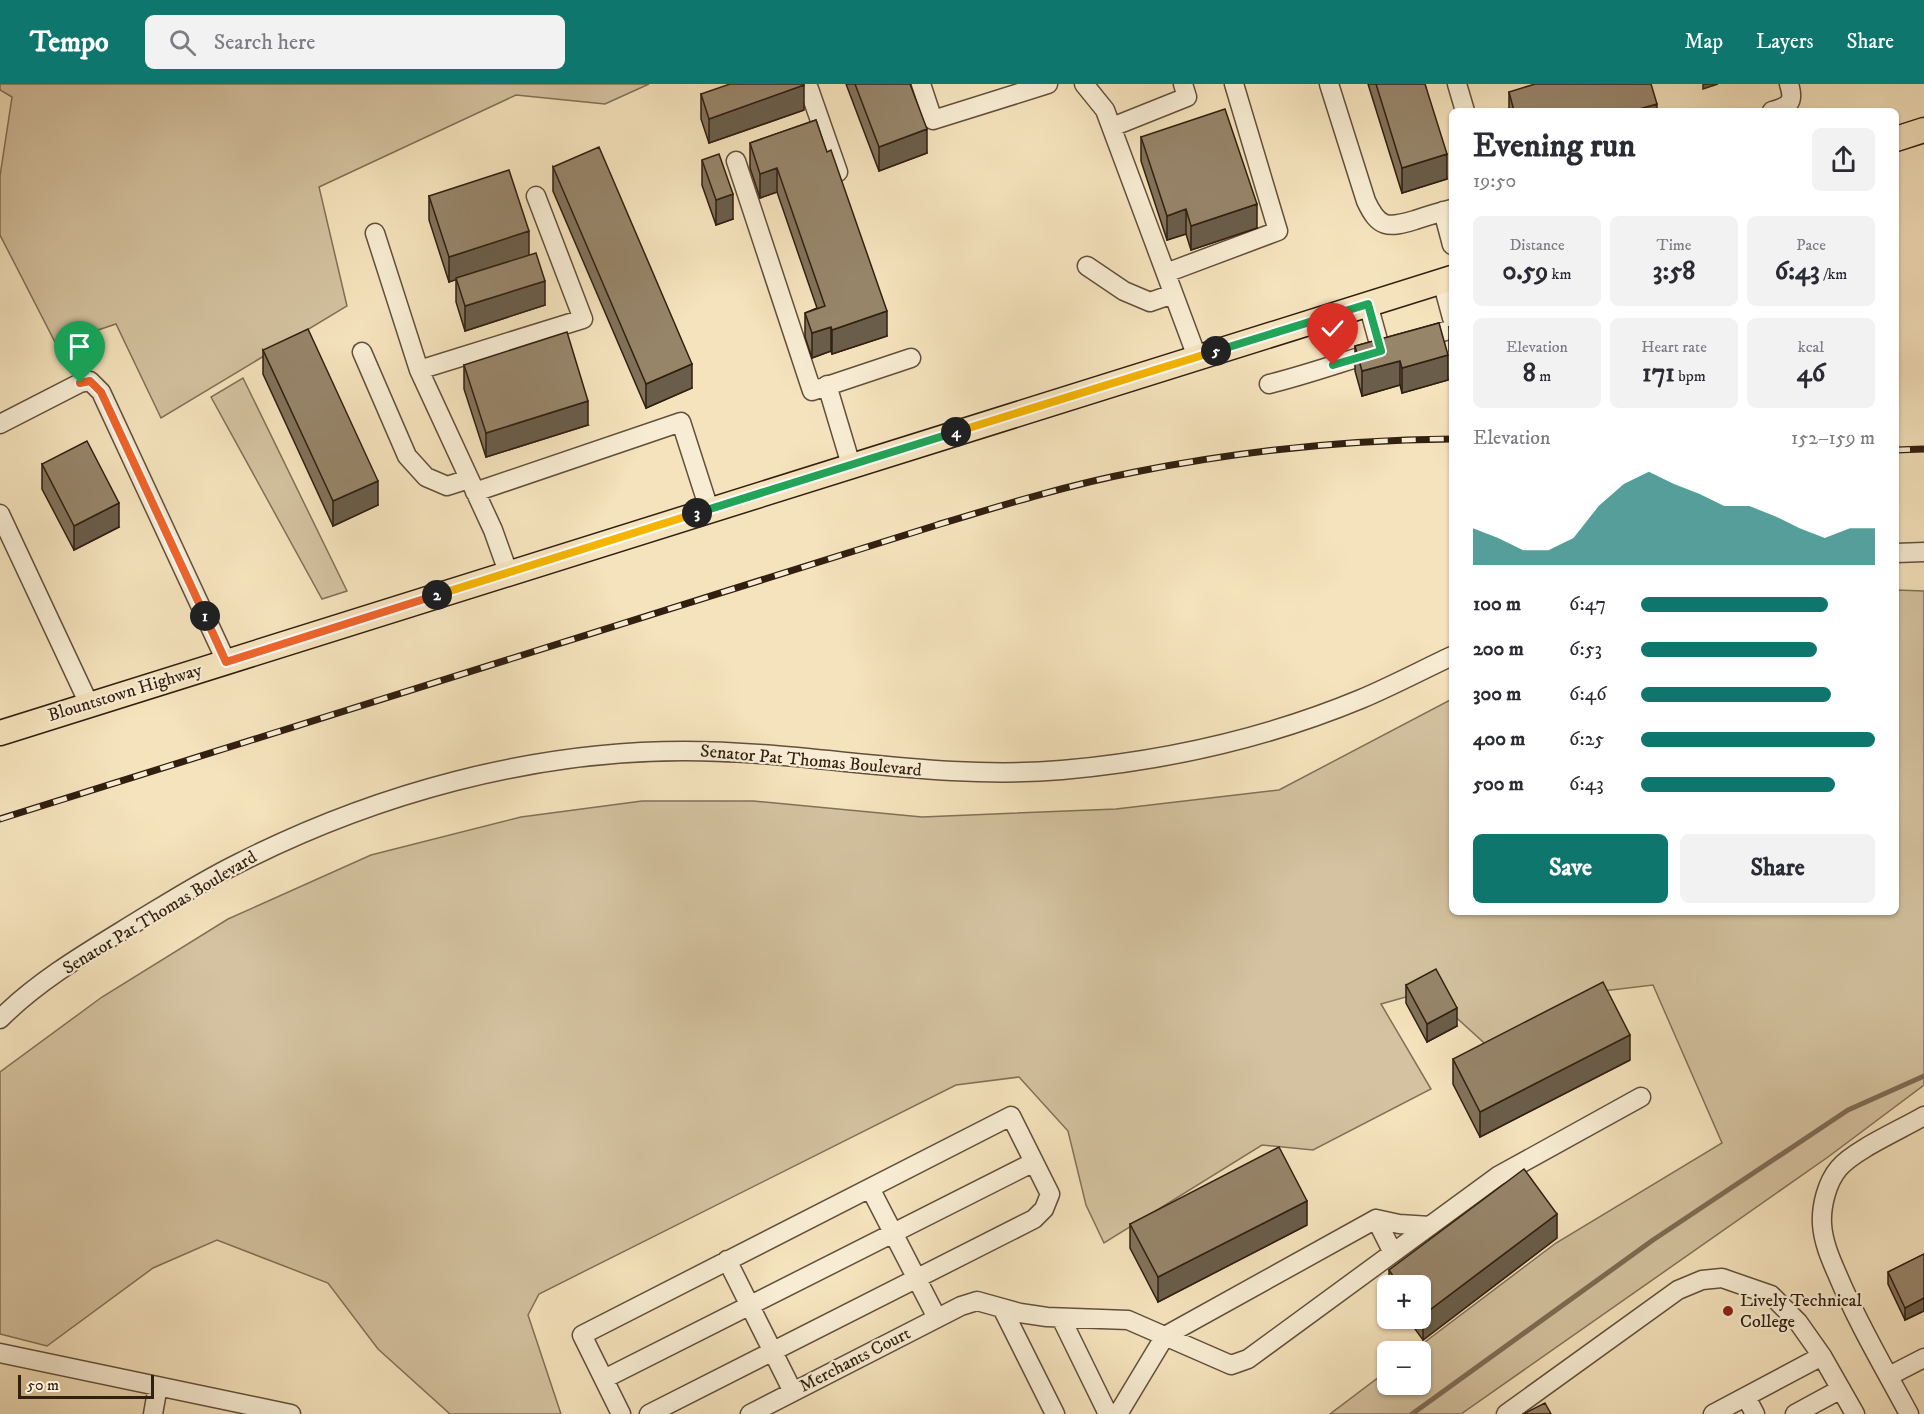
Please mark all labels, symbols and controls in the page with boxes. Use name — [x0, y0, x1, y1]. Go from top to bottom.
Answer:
search box — [145, 15, 565, 69]
text: Tempo — [30, 25, 109, 60]
icon: search — [166, 26, 199, 59]
text: Search here — [214, 29, 315, 56]
text: Map — [1684, 29, 1723, 55]
text: Layers — [1756, 29, 1814, 55]
text: Share — [1847, 29, 1894, 55]
text: Evening run — [1473, 126, 1635, 167]
button: share — [1812, 128, 1875, 191]
text: 19:50 — [1473, 169, 1516, 194]
text: Distance — [1509, 235, 1565, 255]
text: Time — [1657, 235, 1691, 255]
text: Pace — [1796, 235, 1826, 255]
text: 0.59 — [1502, 255, 1548, 288]
text: 3:58 — [1653, 255, 1695, 288]
text: 6:43 — [1775, 255, 1820, 288]
text: km — [1548, 264, 1572, 284]
text: /km — [1820, 264, 1847, 284]
pin — [1307, 303, 1358, 365]
icon: check — [1316, 312, 1349, 345]
pin — [54, 321, 105, 383]
icon: arrive — [63, 330, 96, 363]
pin: 5 — [1201, 336, 1231, 366]
text: Elevation — [1506, 337, 1568, 357]
text: Heart rate — [1641, 337, 1707, 357]
text: kcal — [1798, 337, 1824, 357]
text: 5 — [1212, 341, 1220, 361]
text: 8 — [1523, 357, 1536, 390]
text: 171 — [1642, 357, 1675, 390]
text: 46 — [1797, 357, 1825, 390]
text: m — [1536, 366, 1551, 386]
text: bpm — [1675, 366, 1706, 386]
pin: 4 — [941, 417, 971, 447]
text: 4 — [951, 422, 961, 442]
text: Elevation — [1473, 426, 1550, 451]
text: 152–159 m — [1791, 426, 1875, 451]
pin: 3 — [682, 498, 712, 528]
text: 3 — [694, 503, 700, 523]
pin: 2 — [422, 580, 452, 610]
text: 2 — [433, 585, 441, 605]
text: 100 m — [1473, 592, 1521, 617]
text: 6:47 — [1569, 592, 1606, 617]
pin: 1 — [190, 601, 220, 631]
text: 1 — [202, 606, 208, 626]
text: 200 m — [1473, 637, 1524, 662]
text: 6:53 — [1569, 637, 1602, 662]
street label: Blountstown Highway — [45, 659, 205, 727]
text: 300 m — [1473, 682, 1521, 707]
text: 6:46 — [1569, 682, 1607, 707]
text: 400 m — [1473, 727, 1525, 752]
text: 6:25 — [1569, 727, 1604, 752]
street label: Senator Pat Thomas Boulevard — [699, 740, 923, 782]
text: 500 m — [1473, 772, 1524, 797]
text: 6:43 — [1569, 772, 1604, 797]
button: Save — [1473, 834, 1668, 903]
button: Share — [1680, 834, 1875, 903]
street label: Senator Pat Thomas Boulevard — [59, 846, 261, 980]
map controls — [1377, 1275, 1431, 1395]
button: + — [1377, 1275, 1431, 1329]
place label: Lively Technical College — [1740, 1290, 1862, 1333]
marker: Lively Technical College — [1721, 1304, 1735, 1318]
street label: Merchants Court — [796, 1322, 915, 1397]
button: − — [1377, 1341, 1431, 1395]
scale bar — [18, 1372, 154, 1400]
text: 50 m — [27, 1375, 59, 1395]

